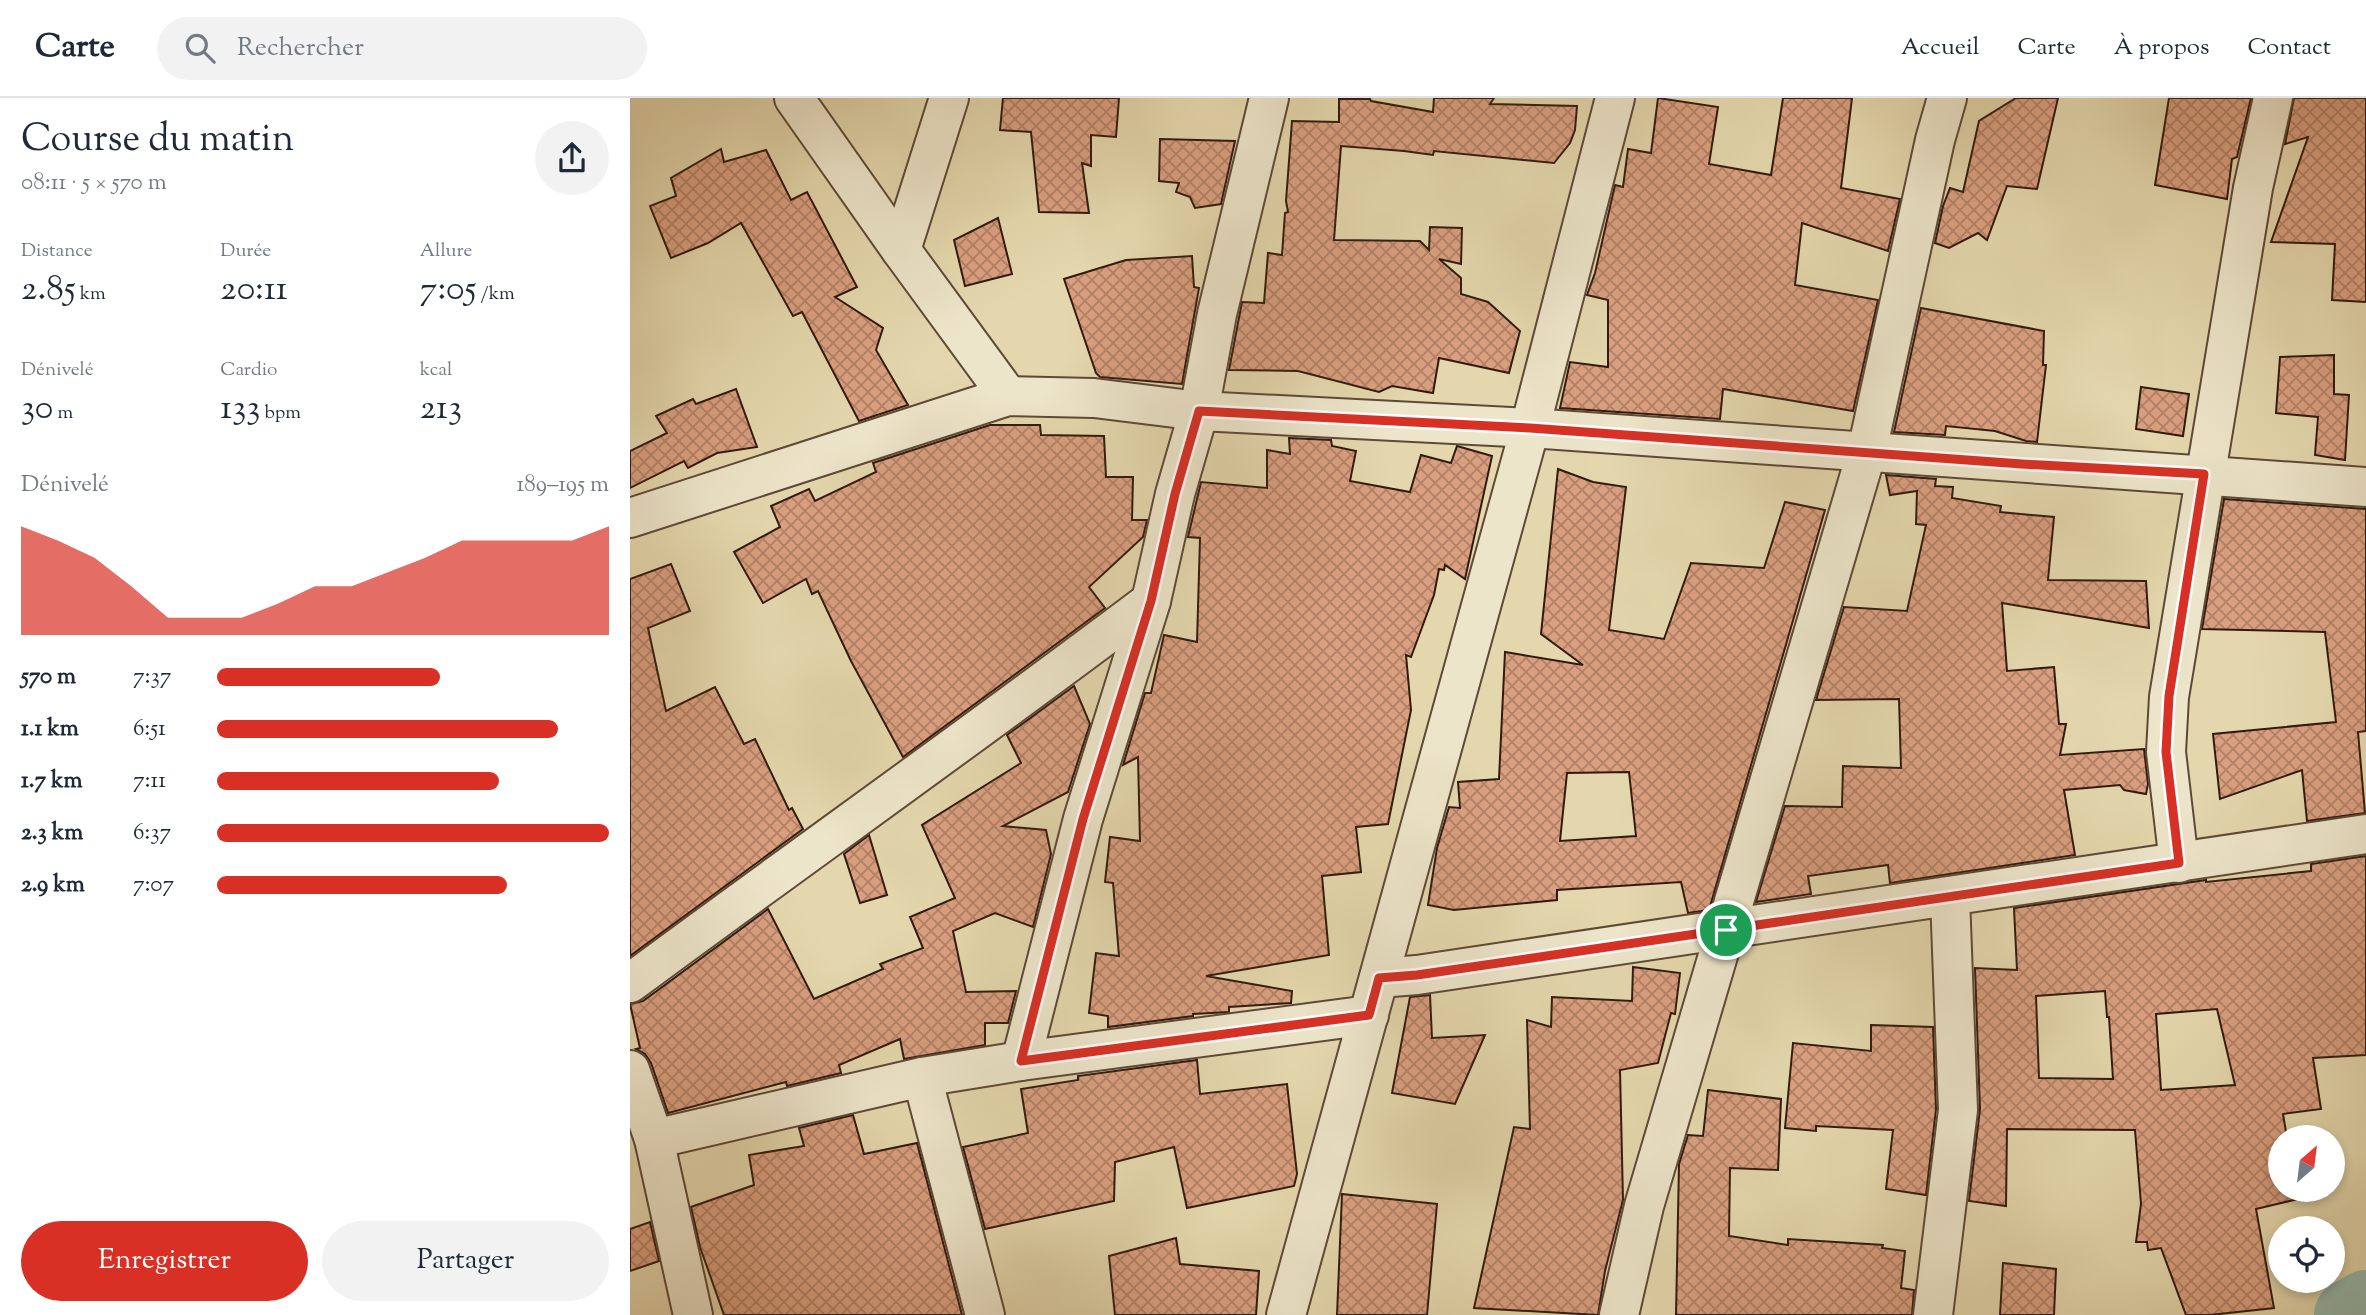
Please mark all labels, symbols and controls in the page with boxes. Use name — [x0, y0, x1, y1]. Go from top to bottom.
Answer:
search box — [157, 17, 647, 80]
text: Carte — [35, 24, 115, 72]
icon: search — [181, 29, 219, 67]
text: Rechercher — [237, 30, 364, 67]
text: Accueil — [1901, 31, 1980, 65]
text: Carte — [2018, 31, 2076, 65]
text: À propos — [2114, 31, 2209, 65]
text: Contact — [2247, 31, 2331, 65]
text: Course du matin — [21, 114, 294, 168]
button: share — [535, 121, 609, 195]
text: 08:11 · 5 × 570 m — [21, 167, 167, 200]
text: Distance — [21, 238, 93, 265]
text: Durée — [220, 238, 271, 265]
text: Allure — [420, 238, 472, 265]
text: 2.85 — [21, 265, 76, 316]
text: 20:11 — [220, 265, 288, 316]
text: 7:05 — [420, 265, 476, 316]
text: km — [76, 281, 106, 308]
text: /km — [476, 281, 515, 308]
text: Dénivelé — [21, 357, 94, 384]
text: Cardio — [220, 357, 277, 384]
text: kcal — [420, 357, 452, 384]
text: 30 — [21, 384, 53, 435]
text: 133 — [220, 384, 261, 435]
text: 213 — [420, 384, 462, 435]
text: m — [53, 400, 73, 427]
text: bpm — [261, 400, 301, 427]
text: Dénivelé — [21, 469, 109, 502]
text: 189–195 m — [516, 469, 609, 502]
text: 570 m — [21, 661, 76, 694]
text: 7:37 — [133, 661, 171, 694]
text: 1.1 km — [21, 713, 79, 746]
text: 6:51 — [133, 713, 166, 746]
text: 1.7 km — [21, 765, 83, 798]
text: 7:11 — [133, 765, 166, 798]
text: 2.3 km — [21, 817, 83, 850]
text: 6:37 — [133, 817, 171, 850]
text: 2.9 km — [21, 869, 85, 902]
text: 7:07 — [133, 869, 174, 902]
pin — [1696, 900, 1756, 960]
icon: arrive — [1707, 911, 1745, 949]
north arrow — [2268, 1125, 2345, 1202]
map controls — [2268, 1125, 2345, 1293]
button: locate — [2268, 1216, 2345, 1293]
button: Enregistrer — [21, 1221, 308, 1301]
button: Partager — [322, 1221, 609, 1301]

